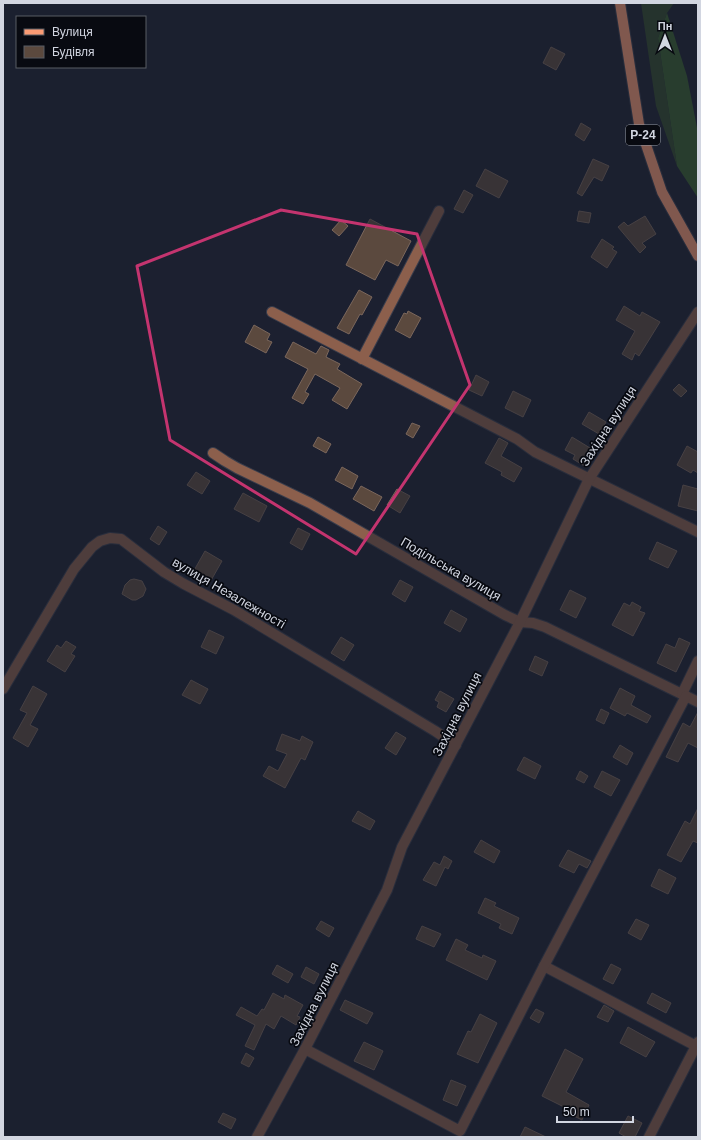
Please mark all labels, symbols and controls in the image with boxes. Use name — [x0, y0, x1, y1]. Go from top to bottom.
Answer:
legend — [16, 16, 146, 68]
north arrow — [645, 16, 685, 56]
text: Пн — [658, 20, 672, 32]
text: Вулиця — [52, 25, 93, 39]
text: Будівля — [52, 45, 94, 59]
road number: Р-24 — [626, 125, 660, 145]
street label: Західна вулиця — [577, 383, 639, 469]
street label: Подільська вулиця — [398, 534, 504, 604]
street label: вулиця Незалежності — [170, 554, 288, 632]
street label: Західна вулиця — [429, 669, 485, 759]
street label: Західна вулиця — [286, 959, 342, 1049]
scale bar — [557, 1098, 633, 1124]
text: 50 m — [563, 1105, 590, 1119]

